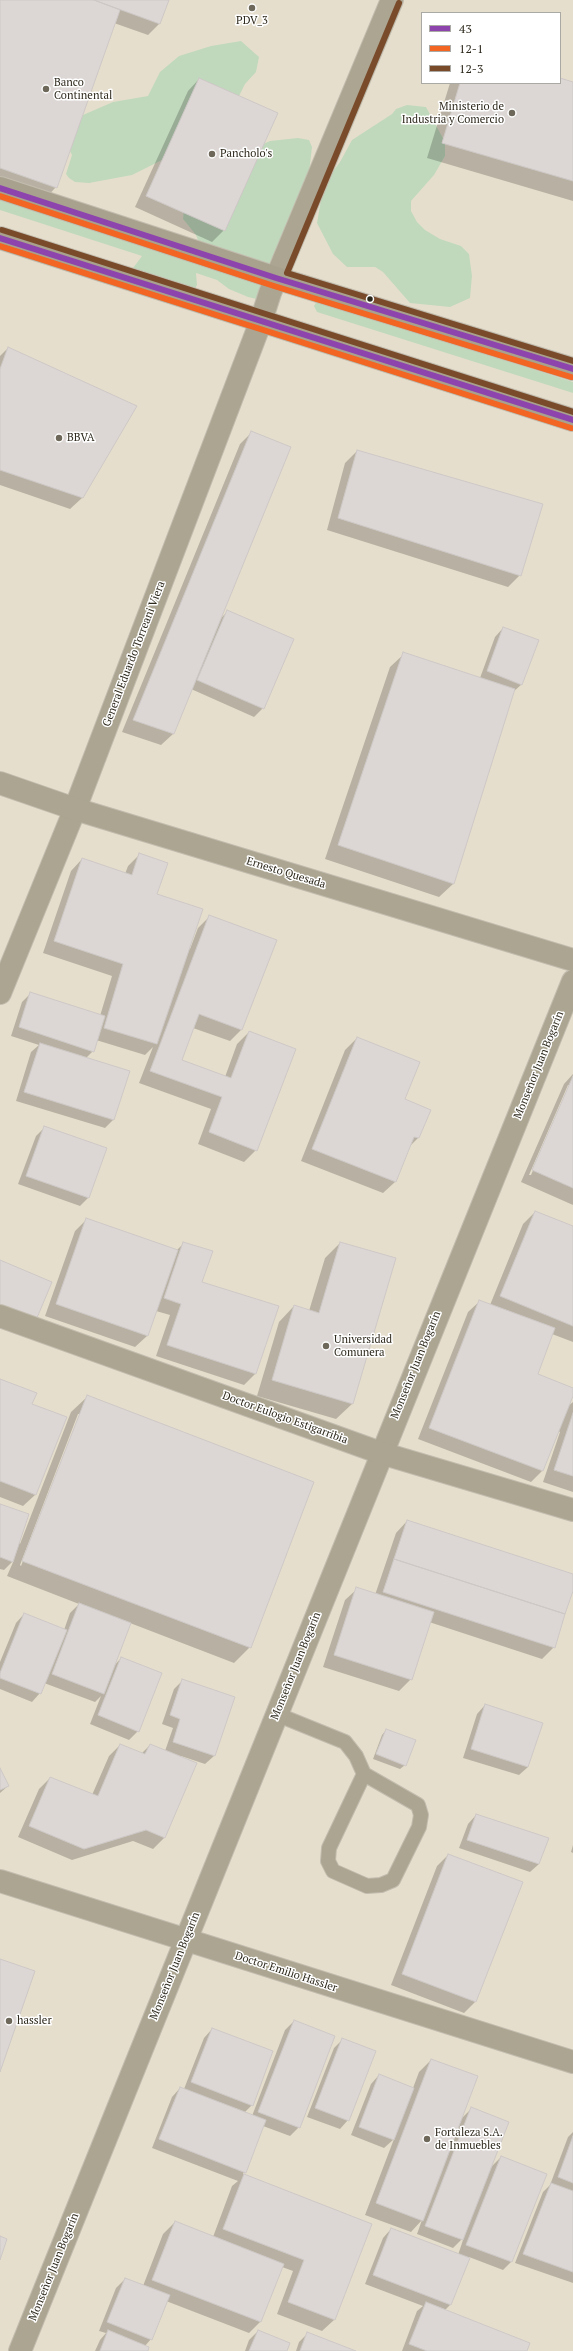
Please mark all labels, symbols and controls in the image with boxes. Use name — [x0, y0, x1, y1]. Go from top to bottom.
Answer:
marker: PDV_3 — [247, 3, 257, 13]
legend — [421, 12, 561, 84]
place label: PDV_3 — [236, 14, 268, 28]
text: 43 — [459, 21, 472, 36]
text: 12-1 — [459, 41, 483, 56]
text: 12-3 — [459, 61, 483, 76]
place label: Banco Continental — [54, 76, 112, 102]
marker: Banco Continental — [41, 84, 51, 94]
place label: Ministerio de Industria y Comercio — [402, 100, 504, 126]
marker: Ministerio de Industria y Comercio — [507, 108, 517, 118]
place label: Pancholo's — [220, 147, 272, 161]
marker: Pancholo's — [207, 149, 217, 159]
unlabelled marker — [365, 294, 375, 304]
place label: BBVA — [67, 431, 94, 445]
marker: BBVA — [54, 433, 64, 443]
street label: General Eduardo Torreani Viera — [100, 579, 168, 729]
street label: Ernesto Quesada — [245, 855, 327, 891]
street label: Monseñor Juan Bogarín — [511, 1009, 567, 1121]
street label: Monseñor Juan Bogarín — [388, 1309, 444, 1421]
place label: Universidad Comunera — [334, 1333, 392, 1359]
marker: Universidad Comunera — [321, 1341, 331, 1351]
street label: Doctor Eulogio Estigarribia — [220, 1389, 350, 1447]
street label: Monseñor Juan Bogarín — [268, 1610, 324, 1722]
street label: Monseñor Juan Bogarín — [147, 1910, 203, 2022]
street label: Doctor Emilio Hassler — [233, 1949, 339, 1995]
place label: hassler — [17, 2014, 52, 2028]
marker: hassler — [4, 2016, 14, 2026]
place label: Fortaleza S.A. de Inmuebles — [435, 2126, 503, 2152]
marker: Fortaleza S.A. de Inmuebles — [422, 2134, 432, 2144]
street label: Monseñor Juan Bogarín — [26, 2211, 82, 2323]

